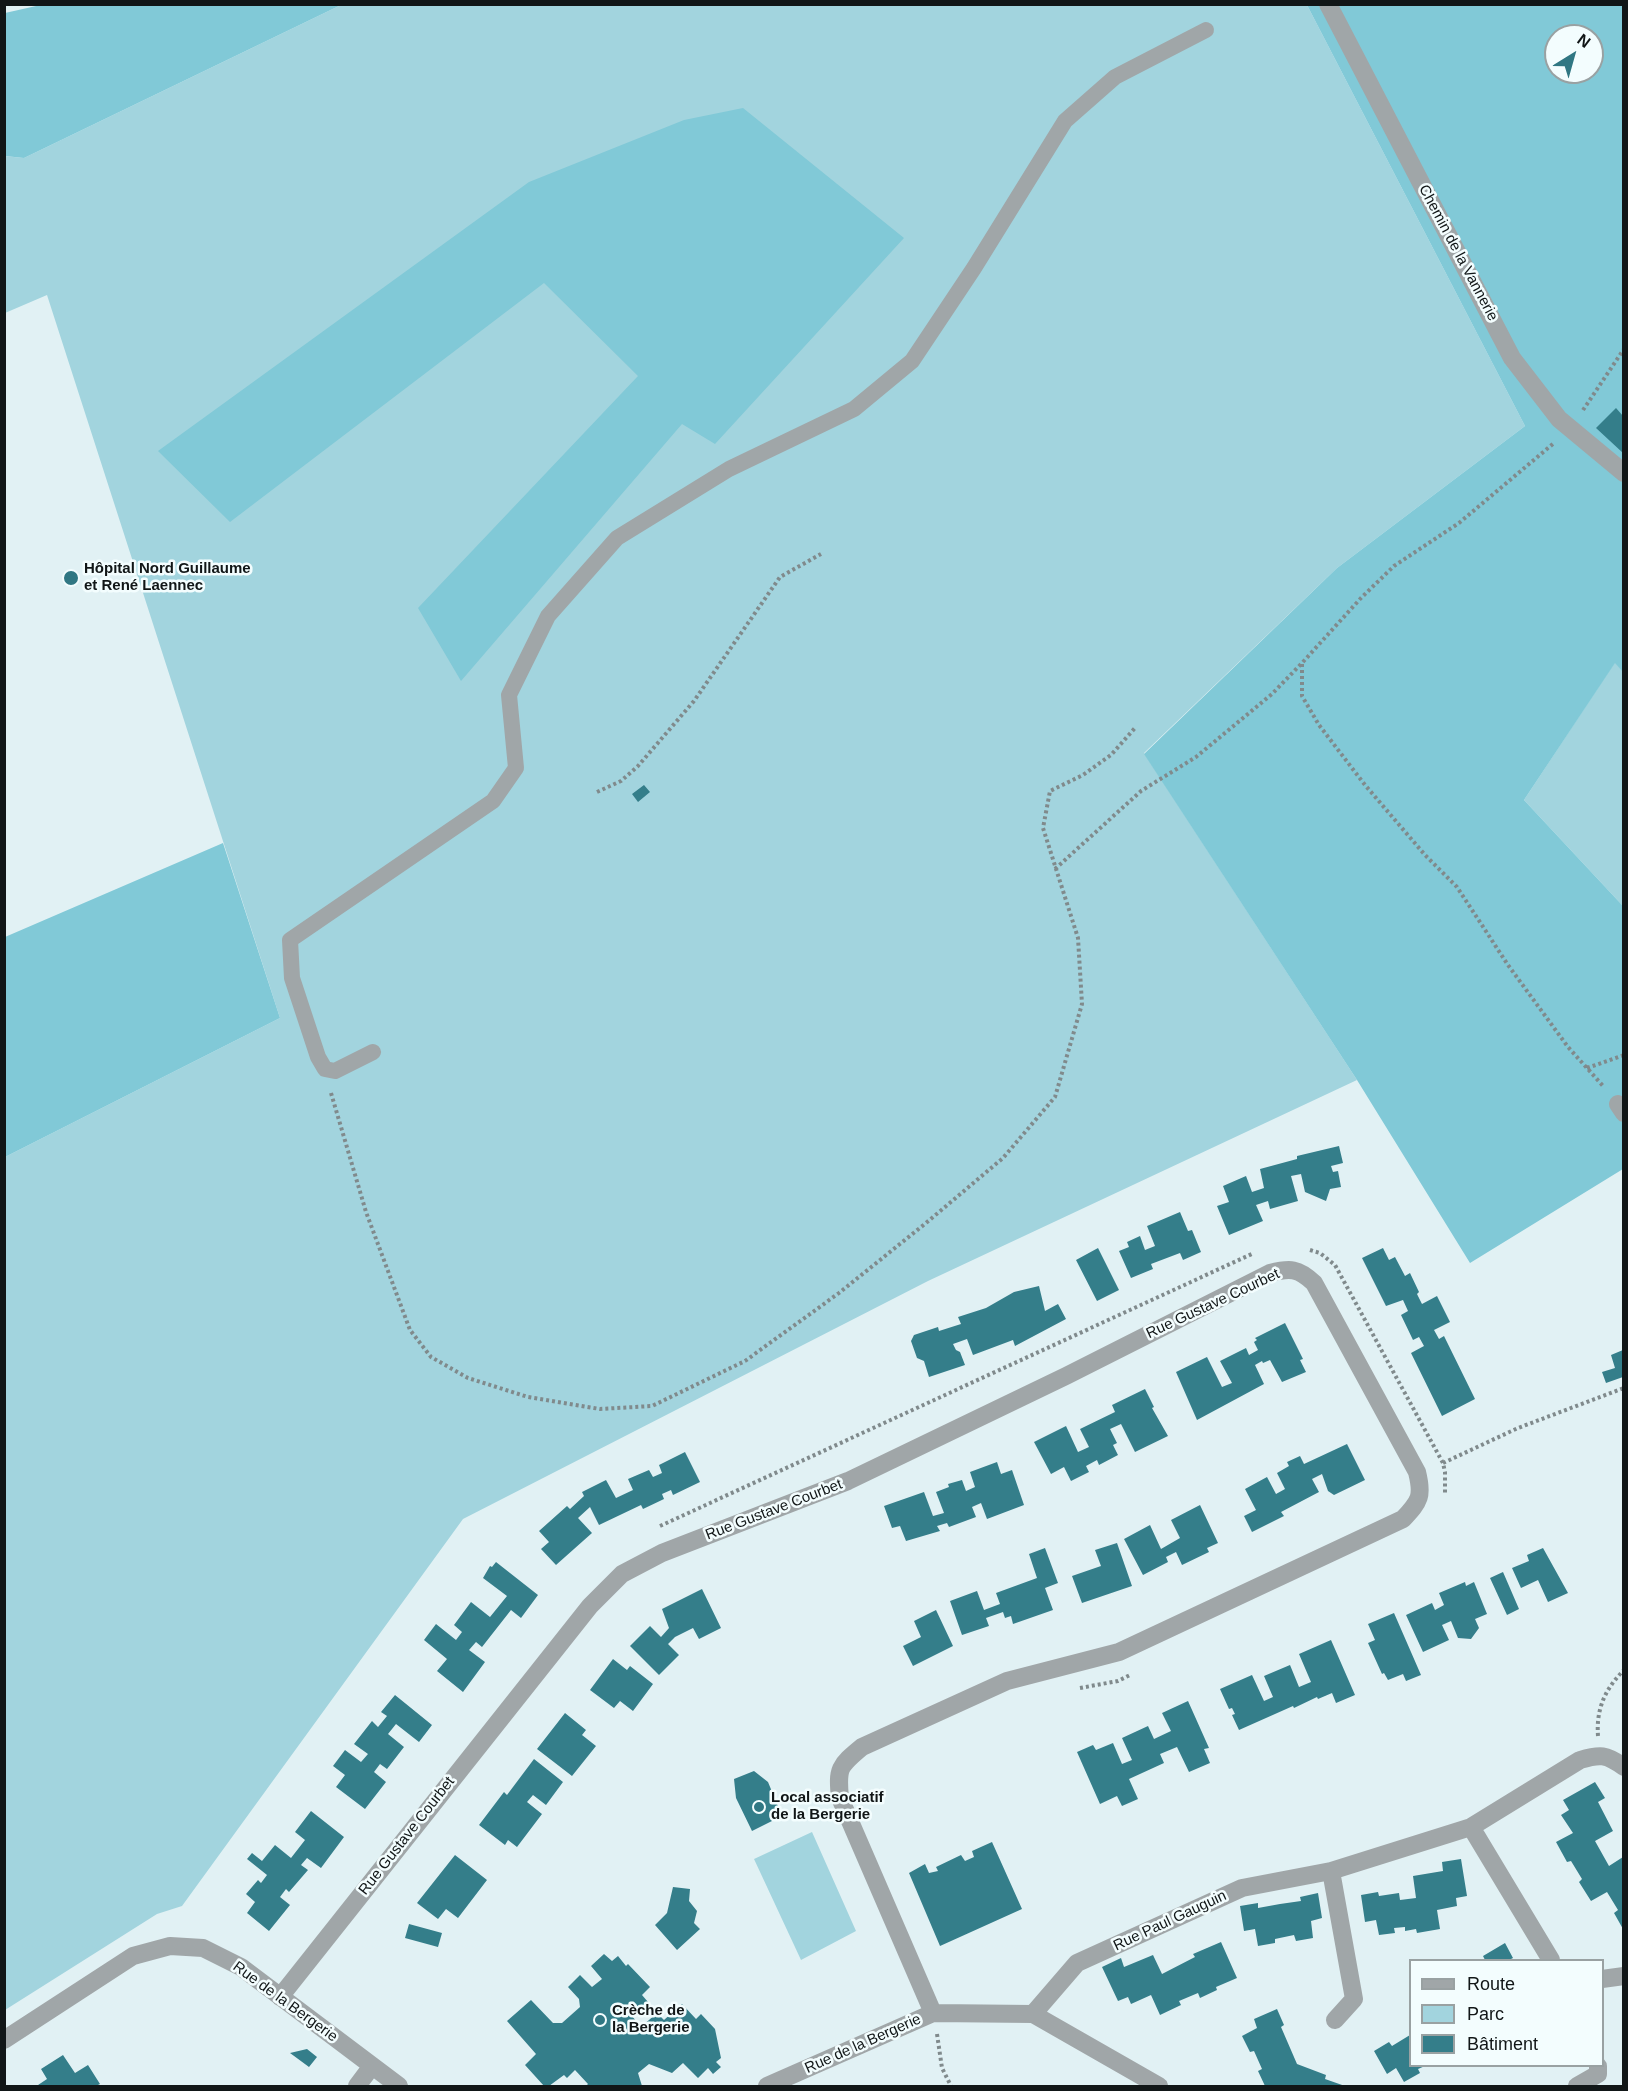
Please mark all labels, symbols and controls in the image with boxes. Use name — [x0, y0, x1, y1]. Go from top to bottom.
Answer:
north arrow — [1544, 24, 1604, 84]
text: N — [1574, 31, 1594, 51]
street label: Chemin de la Vannerie — [1414, 182, 1502, 324]
place label: Hôpital Nord Guillaume et René Laennec — [84, 560, 251, 595]
marker: Hôpital Nord Guillaume et René Laennec — [62, 569, 80, 587]
street label: Rue Gustave Courbet — [1143, 1265, 1283, 1343]
street label: Rue Gustave Courbet — [703, 1476, 845, 1544]
street label: Rue Gustave Courbet — [355, 1773, 459, 1899]
place label: Local associatif de la Bergerie — [771, 1789, 884, 1824]
marker: Local associatif de la Bergerie — [752, 1800, 766, 1814]
street label: Rue Paul Gauguin — [1111, 1887, 1229, 1955]
street label: Rue de la Bergerie — [229, 1958, 341, 2046]
legend — [1409, 1959, 1604, 2067]
text: Route — [1467, 1974, 1515, 1994]
place label: Crèche de la Bergerie — [612, 2002, 690, 2037]
text: Parc — [1467, 2004, 1504, 2024]
street label: Rue de la Bergerie — [802, 2010, 924, 2078]
marker: Crèche de la Bergerie — [593, 2013, 607, 2027]
text: Bâtiment — [1467, 2034, 1538, 2054]

